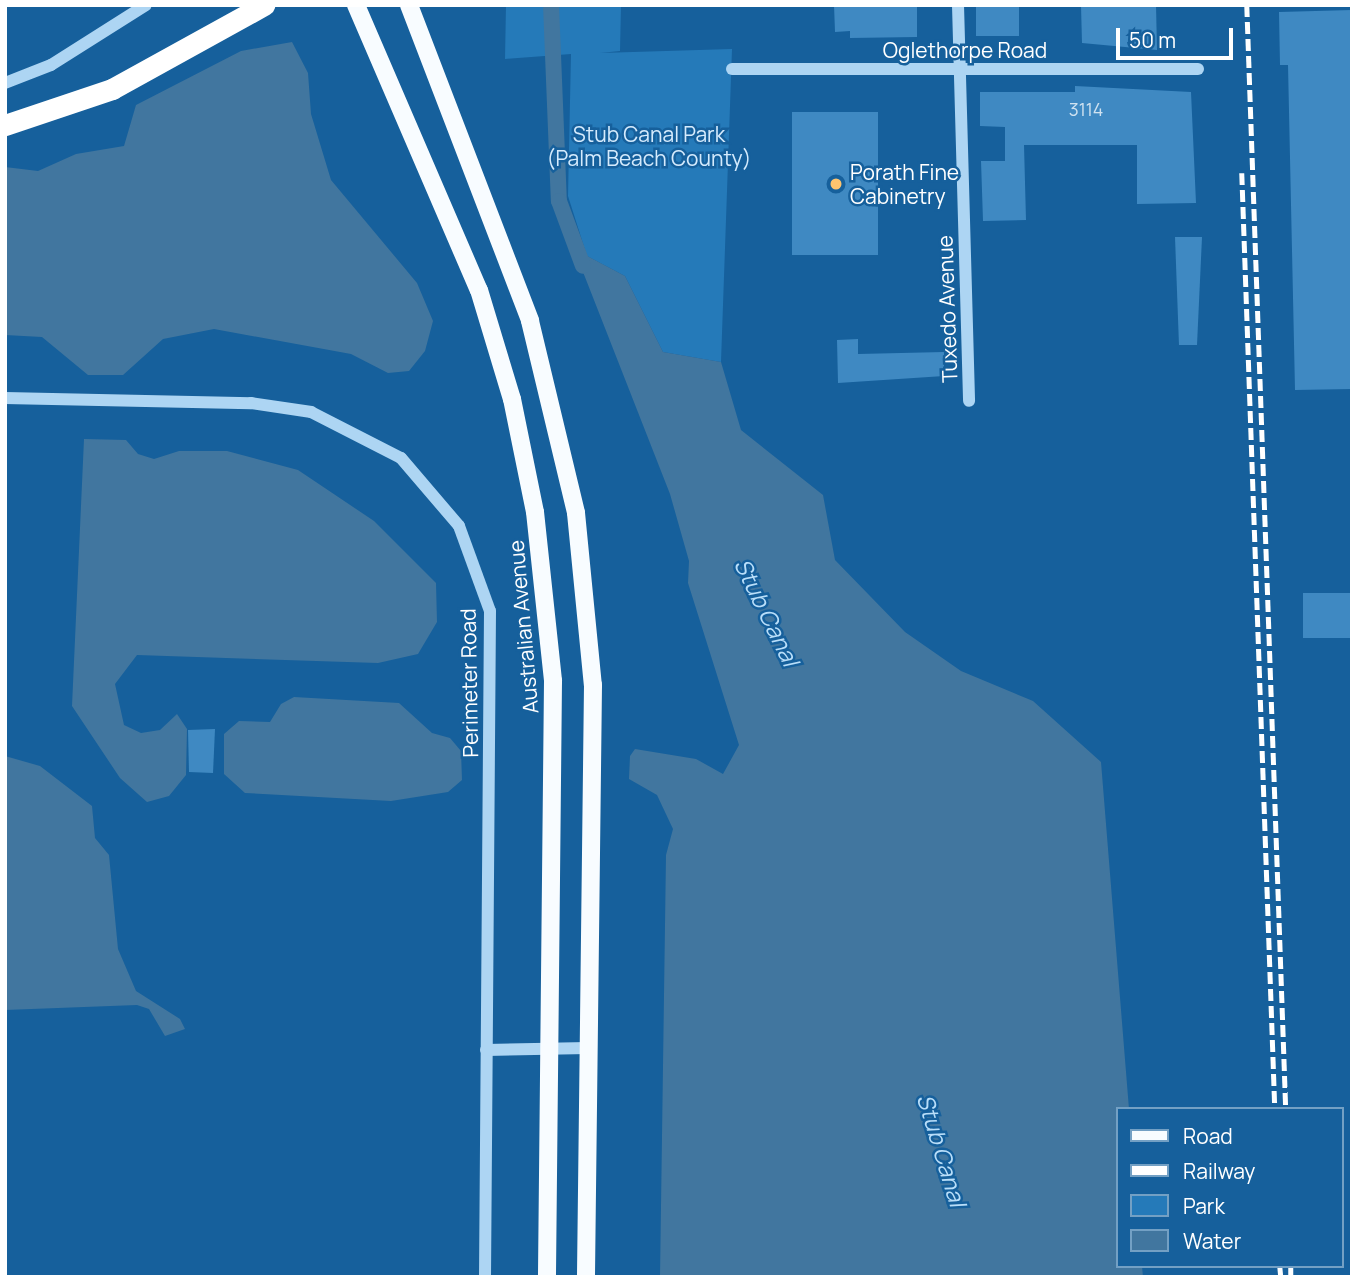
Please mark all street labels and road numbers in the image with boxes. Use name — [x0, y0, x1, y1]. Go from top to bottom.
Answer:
street label: Oglethorpe Road — [883, 37, 1047, 63]
street label: Tuxedo Avenue — [932, 235, 962, 383]
street label: Australian Avenue — [503, 539, 543, 715]
street label: Perimeter Road — [455, 608, 483, 758]

